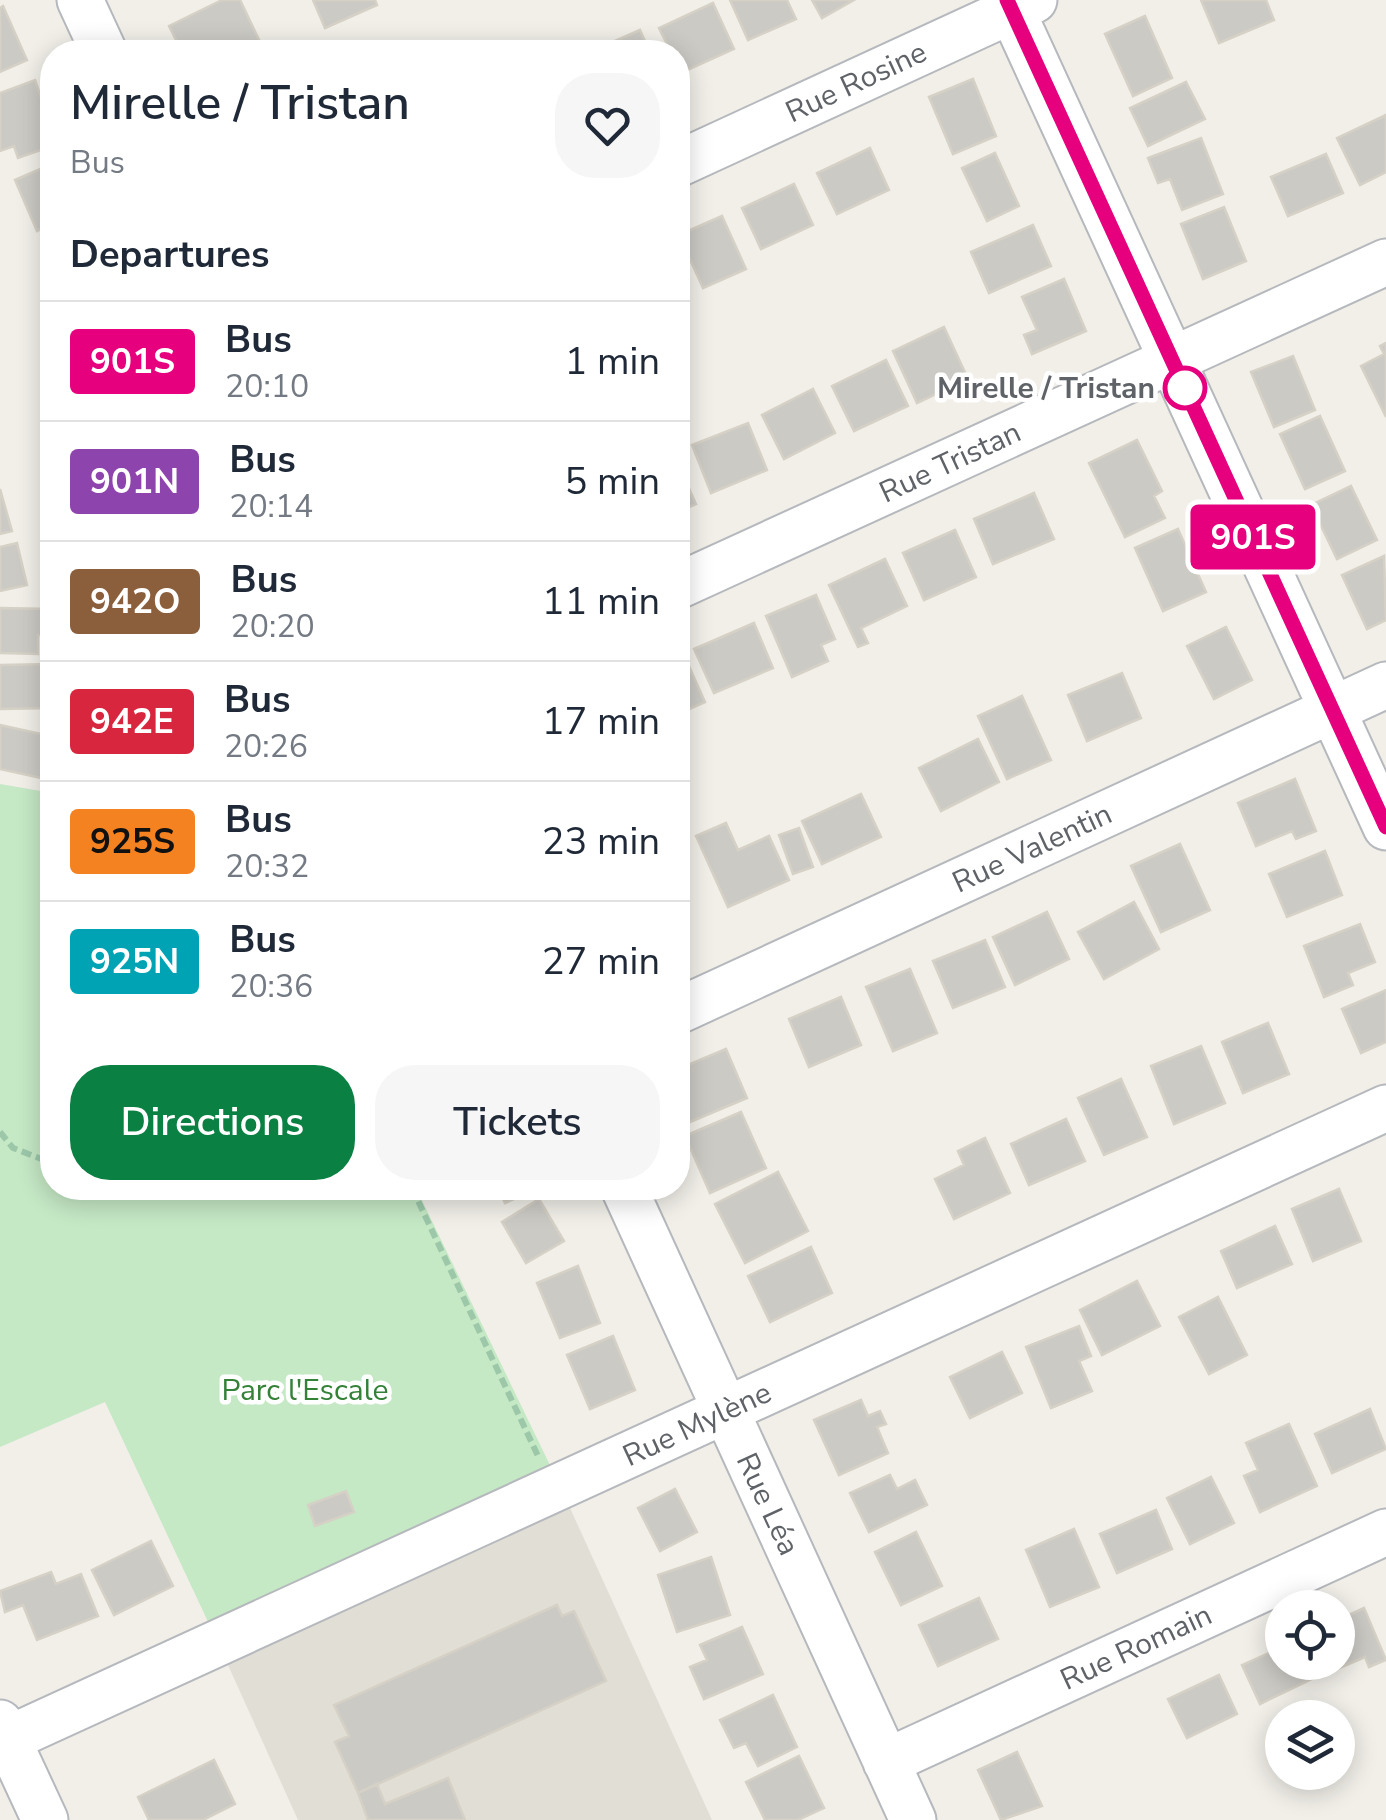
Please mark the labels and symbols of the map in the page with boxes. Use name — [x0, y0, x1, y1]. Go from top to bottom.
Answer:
street label: Rue Rosine — [779, 32, 933, 133]
marker: Mirelle / Tristan — [1164, 367, 1206, 409]
place label: Mirelle / Tristan — [937, 368, 1155, 409]
street label: Rue Tristan — [873, 412, 1028, 513]
line badge: 901S — [1183, 504, 1323, 570]
street label: Rue Valentin — [946, 794, 1119, 903]
park label: Parc l'Escale — [222, 1370, 388, 1411]
street label: Rue Mylène — [616, 1372, 778, 1477]
street label: Rue Léa — [726, 1446, 809, 1562]
street label: Rue Romain — [1054, 1595, 1219, 1700]

